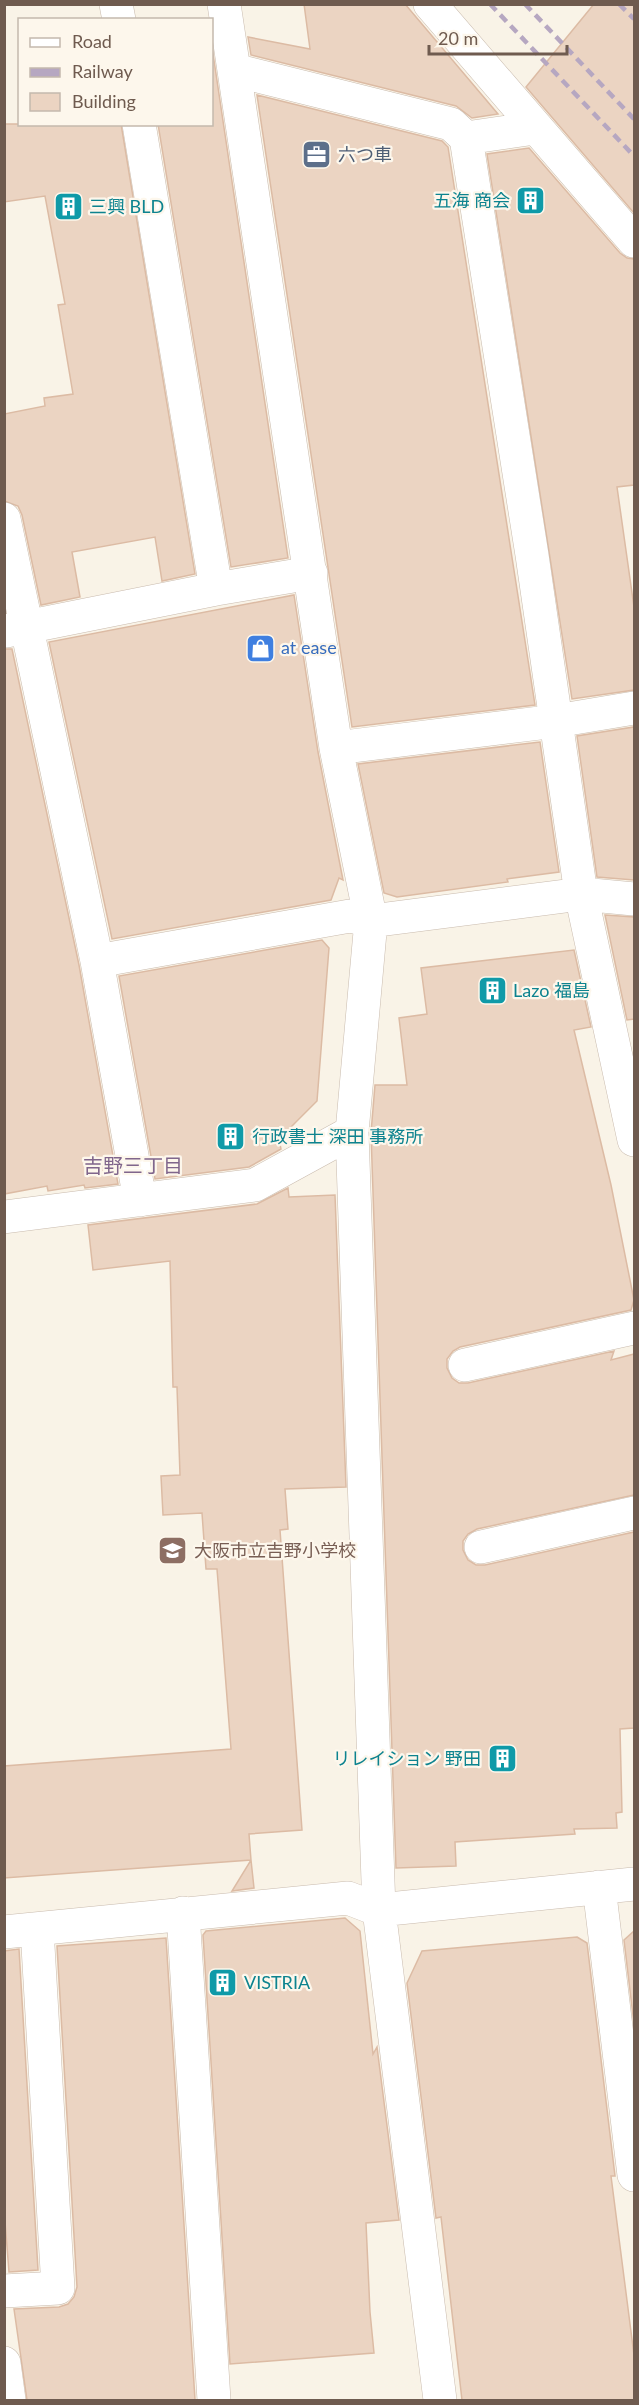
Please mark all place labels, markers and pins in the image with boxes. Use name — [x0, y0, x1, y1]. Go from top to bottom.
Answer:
office icon: 六つ車 — [301, 139, 333, 171]
place label: 六つ車 — [338, 143, 392, 165]
building icon: 五海 商会 — [515, 185, 547, 217]
place label: 五海 商会 — [433, 189, 510, 211]
building icon: 三興 BLD — [52, 191, 84, 223]
place label: 三興 BLD — [89, 195, 164, 217]
shop icon: at ease — [244, 632, 276, 664]
place label: at ease — [281, 636, 337, 658]
building icon: Lazo 福島 — [476, 975, 508, 1007]
place label: Lazo 福島 — [513, 979, 590, 1001]
building icon: 行政書士 深田 事務所 — [215, 1121, 247, 1153]
place label: 行政書士 深田 事務所 — [252, 1125, 423, 1147]
school or university icon: 大阪市立吉野小学校 — [157, 1535, 189, 1567]
place label: 大阪市立吉野小学校 — [194, 1539, 356, 1561]
building icon: リレイション 野田 — [486, 1743, 518, 1775]
place label: リレイション 野田 — [332, 1747, 481, 1769]
building icon: VISTRIA — [207, 1967, 239, 1999]
place label: VISTRIA — [244, 1971, 311, 1993]

